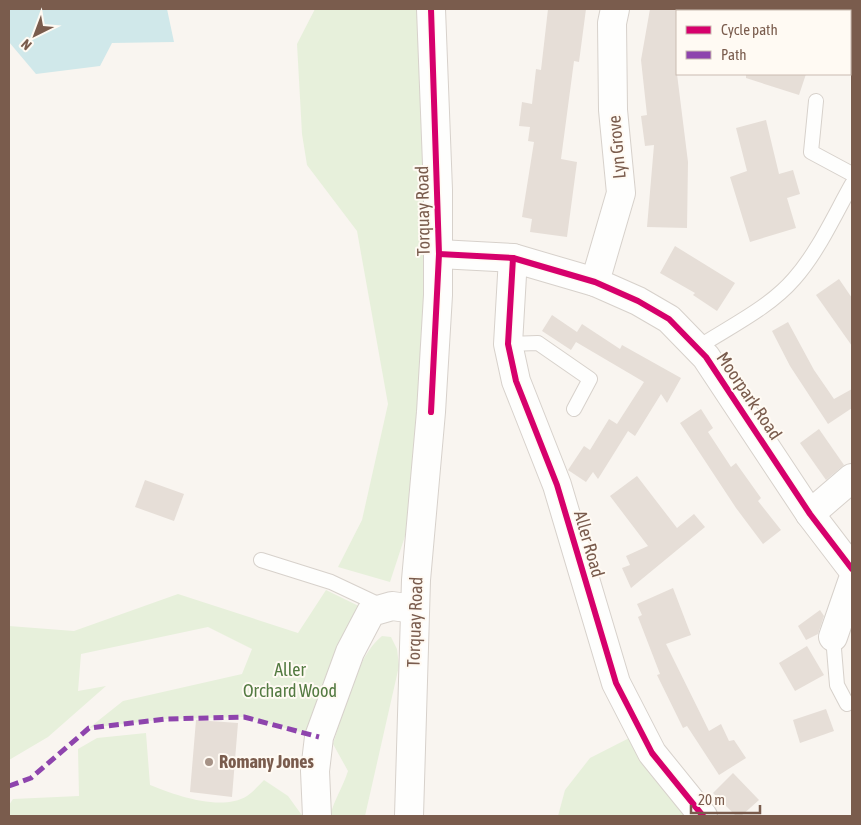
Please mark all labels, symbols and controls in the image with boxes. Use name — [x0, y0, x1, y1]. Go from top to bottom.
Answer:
north arrow — [10, 10, 60, 60]
legend — [676, 10, 851, 75]
text: Cycle path — [721, 21, 778, 38]
text: N — [18, 36, 35, 53]
text: Path — [721, 46, 747, 63]
street label: Lyn Grove — [603, 114, 630, 180]
street label: Torquay Road — [411, 166, 434, 256]
street label: Moorpark Road — [712, 348, 786, 444]
street label: Aller Road — [570, 508, 609, 580]
street label: Torquay Road — [402, 576, 427, 668]
park label: Aller Orchard Wood — [243, 659, 337, 701]
place label: Romany Jones — [219, 751, 315, 772]
marker: Romany Jones — [203, 756, 215, 768]
scale bar — [691, 782, 760, 814]
text: 20 m — [698, 791, 725, 808]

